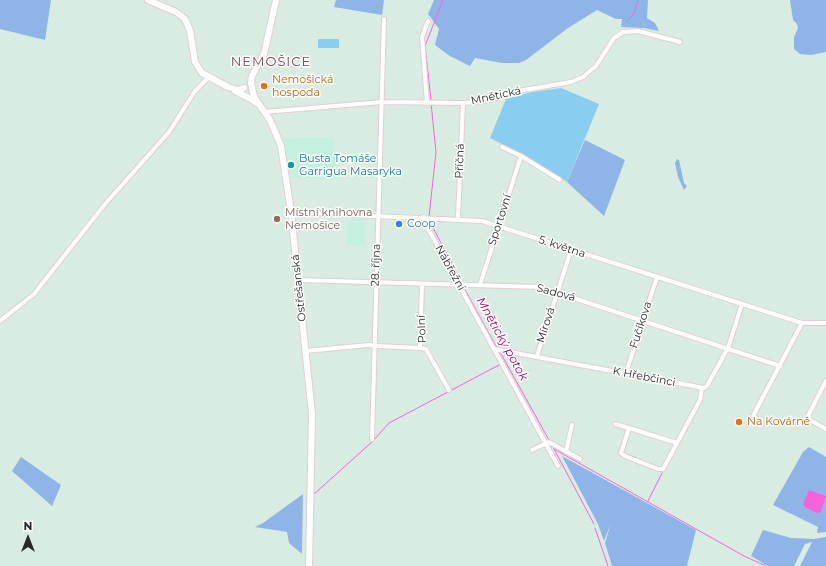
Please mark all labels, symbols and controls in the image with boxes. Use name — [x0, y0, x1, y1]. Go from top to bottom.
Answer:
district label: NEMOŠICE — [231, 54, 311, 70]
place label: Nemošická hospoda — [272, 73, 334, 99]
marker: Nemošická hospoda — [259, 81, 269, 91]
street label: Mnětická — [470, 84, 522, 108]
street label: Příčná — [453, 143, 467, 179]
place label: Busta Tomáše Garrigua Masaryka — [299, 152, 402, 178]
marker: Busta Tomáše Garrigua Masaryka — [286, 160, 296, 170]
street label: Sportovní — [486, 193, 514, 247]
place label: Místní knihovna Nemošice — [285, 206, 373, 232]
marker: Místní knihovna Nemošice — [272, 214, 282, 224]
place label: Coop — [407, 217, 436, 231]
marker: Coop — [394, 219, 404, 229]
street label: 5. května — [537, 233, 587, 261]
street label: 28. října — [369, 243, 383, 287]
street label: Nábřežní — [432, 243, 468, 293]
street label: Ostřešanská — [289, 254, 309, 322]
street label: Sadová — [535, 281, 577, 305]
water label: Mnětický potok — [473, 295, 531, 383]
street label: Fučíkova — [627, 300, 655, 350]
street label: Mírová — [534, 306, 558, 344]
street label: Polní — [415, 315, 429, 343]
street label: K Hřebčinci — [612, 364, 676, 390]
place label: Na Kovárně — [747, 415, 810, 429]
marker: Na Kovárně — [734, 417, 744, 427]
north arrow — [8, 518, 48, 558]
text: N — [24, 519, 32, 533]

